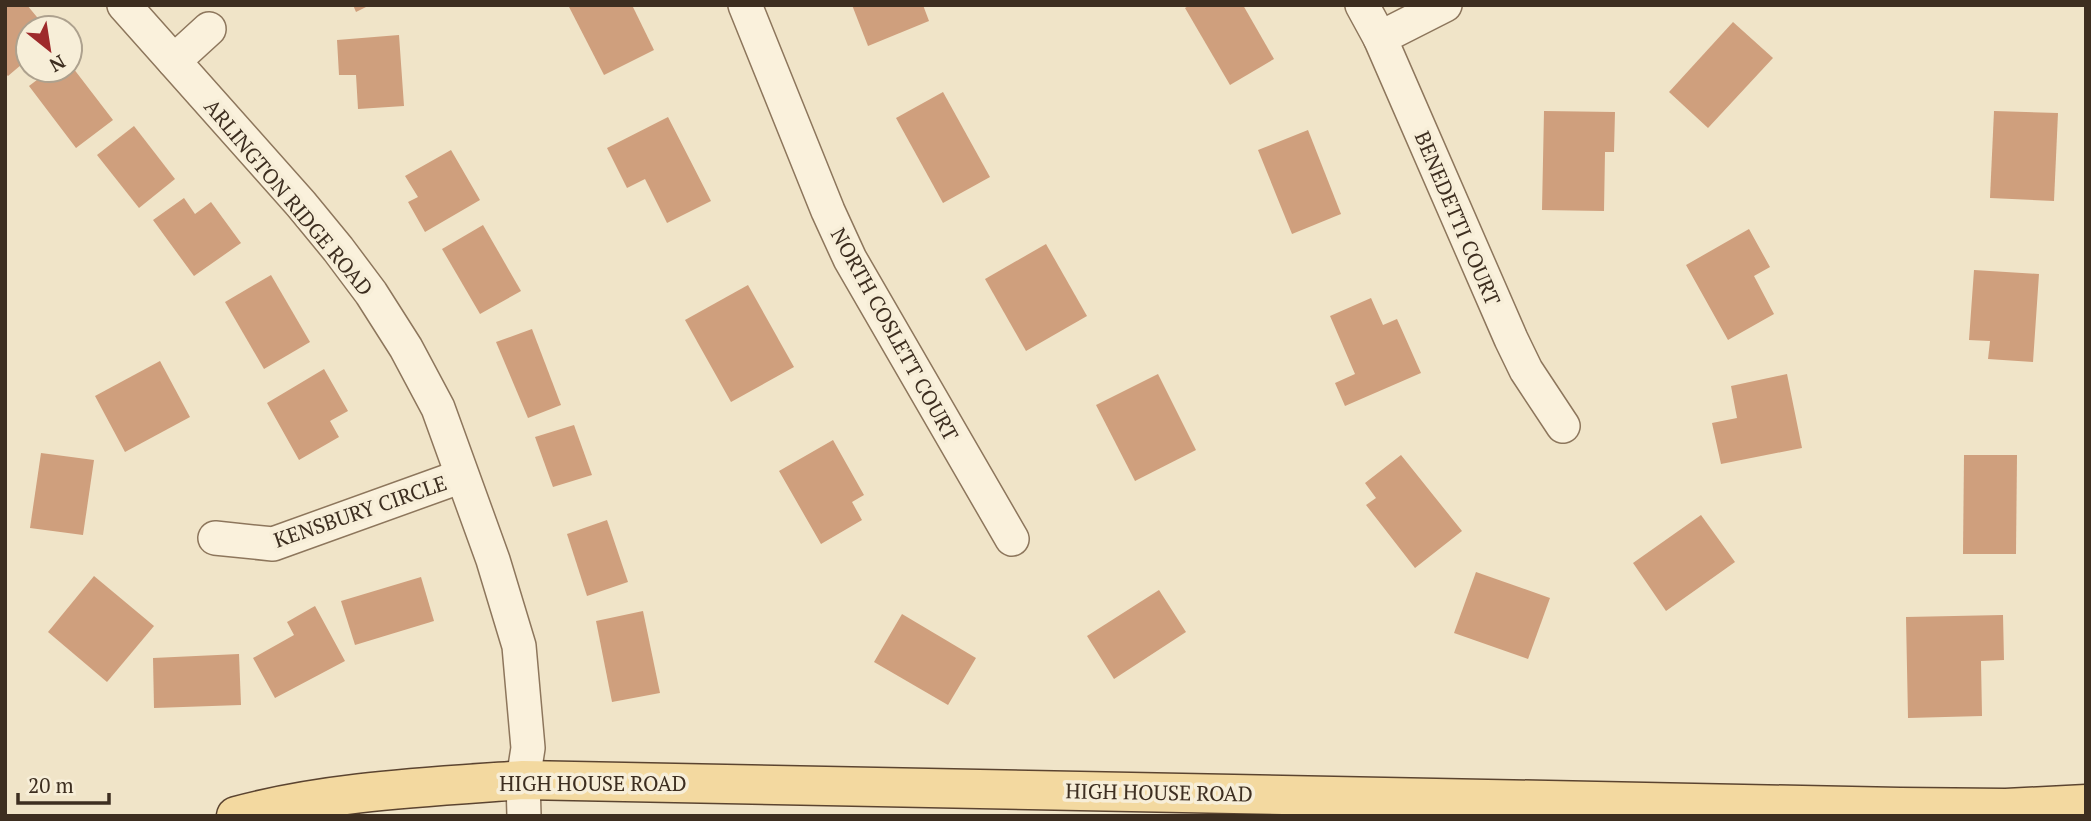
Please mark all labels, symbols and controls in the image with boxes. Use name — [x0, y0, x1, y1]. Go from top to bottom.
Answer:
north arrow — [14, 14, 84, 84]
text: N — [45, 50, 70, 79]
street label: ARLINGTON RIDGE ROAD — [198, 93, 380, 301]
street label: BENEDETTI COURT — [1409, 127, 1507, 309]
street label: NORTH COSLETT COURT — [825, 223, 965, 445]
street label: KENSBURY CIRCLE — [270, 468, 450, 554]
scale bar — [18, 762, 108, 806]
street label: HIGH HOUSE ROAD — [499, 769, 687, 797]
text: 20 m — [28, 771, 74, 799]
street label: HIGH HOUSE ROAD — [1065, 776, 1253, 808]

